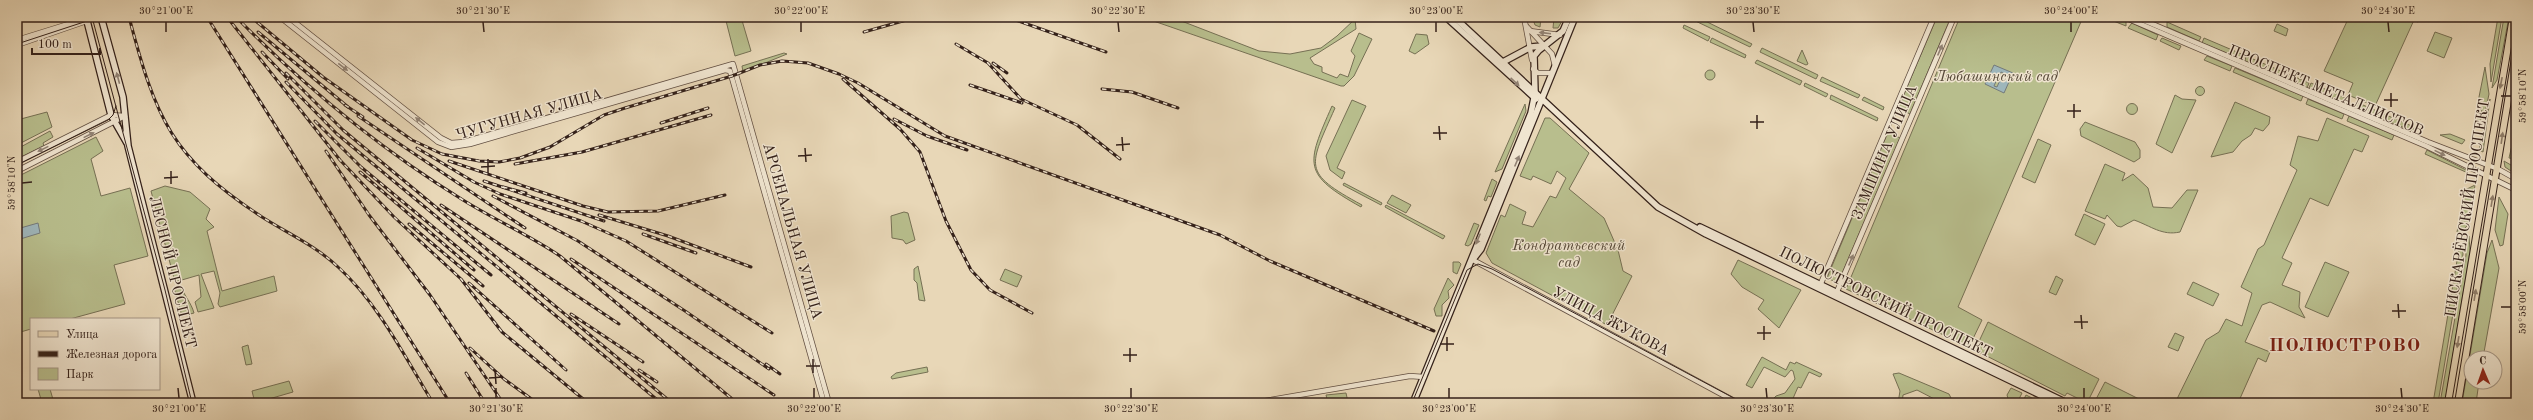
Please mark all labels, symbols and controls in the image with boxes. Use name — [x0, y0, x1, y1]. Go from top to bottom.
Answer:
text: 30°21'00"E — [139, 6, 193, 16]
text: 30°21'30"E — [456, 6, 510, 16]
text: 30°22'00"E — [774, 6, 828, 16]
text: 30°22'30"E — [1091, 6, 1145, 16]
text: 30°23'00"E — [1409, 6, 1463, 16]
text: 30°23'30"E — [1726, 6, 1780, 16]
text: 30°24'00"E — [2044, 6, 2098, 16]
text: 30°24'30"E — [2361, 6, 2415, 16]
scale bar — [32, 30, 100, 56]
one-way arrow — [1539, 30, 1551, 36]
text: 100 m — [38, 39, 72, 51]
street label: ПРОСПЕКТ МЕТАЛЛИСТОВ — [2226, 43, 2425, 139]
one-way arrow — [1937, 45, 1943, 56]
one-way arrow — [338, 63, 349, 72]
text: 59°58'10"N — [2518, 68, 2528, 123]
park label: Любашинский сад — [1934, 69, 2059, 85]
one-way arrow — [115, 72, 121, 84]
one-way arrow — [1510, 77, 1520, 86]
one-way arrow — [2497, 77, 2503, 89]
street label: ЗАМШИНА УЛИЦА — [1850, 82, 1921, 222]
street label: ЧУГУННАЯ УЛИЦА — [455, 87, 605, 144]
street label: ПИСКАРЁВСКИЙ ПРОСПЕКТ — [2440, 97, 2493, 319]
one-way arrow — [414, 116, 425, 125]
one-way arrow — [84, 132, 95, 138]
one-way arrow — [2499, 132, 2505, 145]
street label: АРСЕНАЛЬНАЯ УЛИЦА — [759, 141, 824, 322]
one-way arrow — [38, 146, 49, 152]
one-way arrow — [2434, 150, 2445, 156]
one-way arrow — [1515, 154, 1521, 166]
text: 59°58'10"N — [7, 155, 17, 210]
street label: ЛЕСНОЙ ПРОСПЕКТ — [145, 194, 202, 350]
one-way arrow — [2489, 195, 2495, 207]
one-way arrow — [1475, 233, 1481, 245]
park label: Кондратьевский сад — [1512, 239, 1626, 271]
street label: ПОЛЮСТРОВСКИЙ ПРОСПЕКТ — [1776, 241, 1996, 362]
one-way arrow — [1848, 255, 1854, 266]
text: 59°58'00"N — [2518, 279, 2528, 334]
street label: УЛИЦА ЖУКОВА — [1549, 285, 1672, 360]
one-way arrow — [2473, 289, 2479, 302]
legend — [30, 318, 160, 390]
text: Улица — [66, 329, 99, 341]
one-way arrow — [2455, 336, 2461, 348]
district label: ПОЛЮСТРОВО — [2269, 337, 2421, 356]
text: Железная дорога — [66, 349, 157, 361]
north arrow — [2463, 350, 2503, 390]
text: С — [2479, 356, 2487, 367]
text: Парк — [66, 369, 94, 381]
text: 30°21'00"E — [152, 404, 206, 414]
text: 30°21'30"E — [469, 404, 523, 414]
text: 30°22'00"E — [787, 404, 841, 414]
text: 30°22'30"E — [1104, 404, 1158, 414]
text: 30°23'00"E — [1422, 404, 1476, 414]
text: 30°23'30"E — [1740, 404, 1794, 414]
text: 30°24'00"E — [2057, 404, 2111, 414]
text: 30°24'30"E — [2375, 404, 2429, 414]

